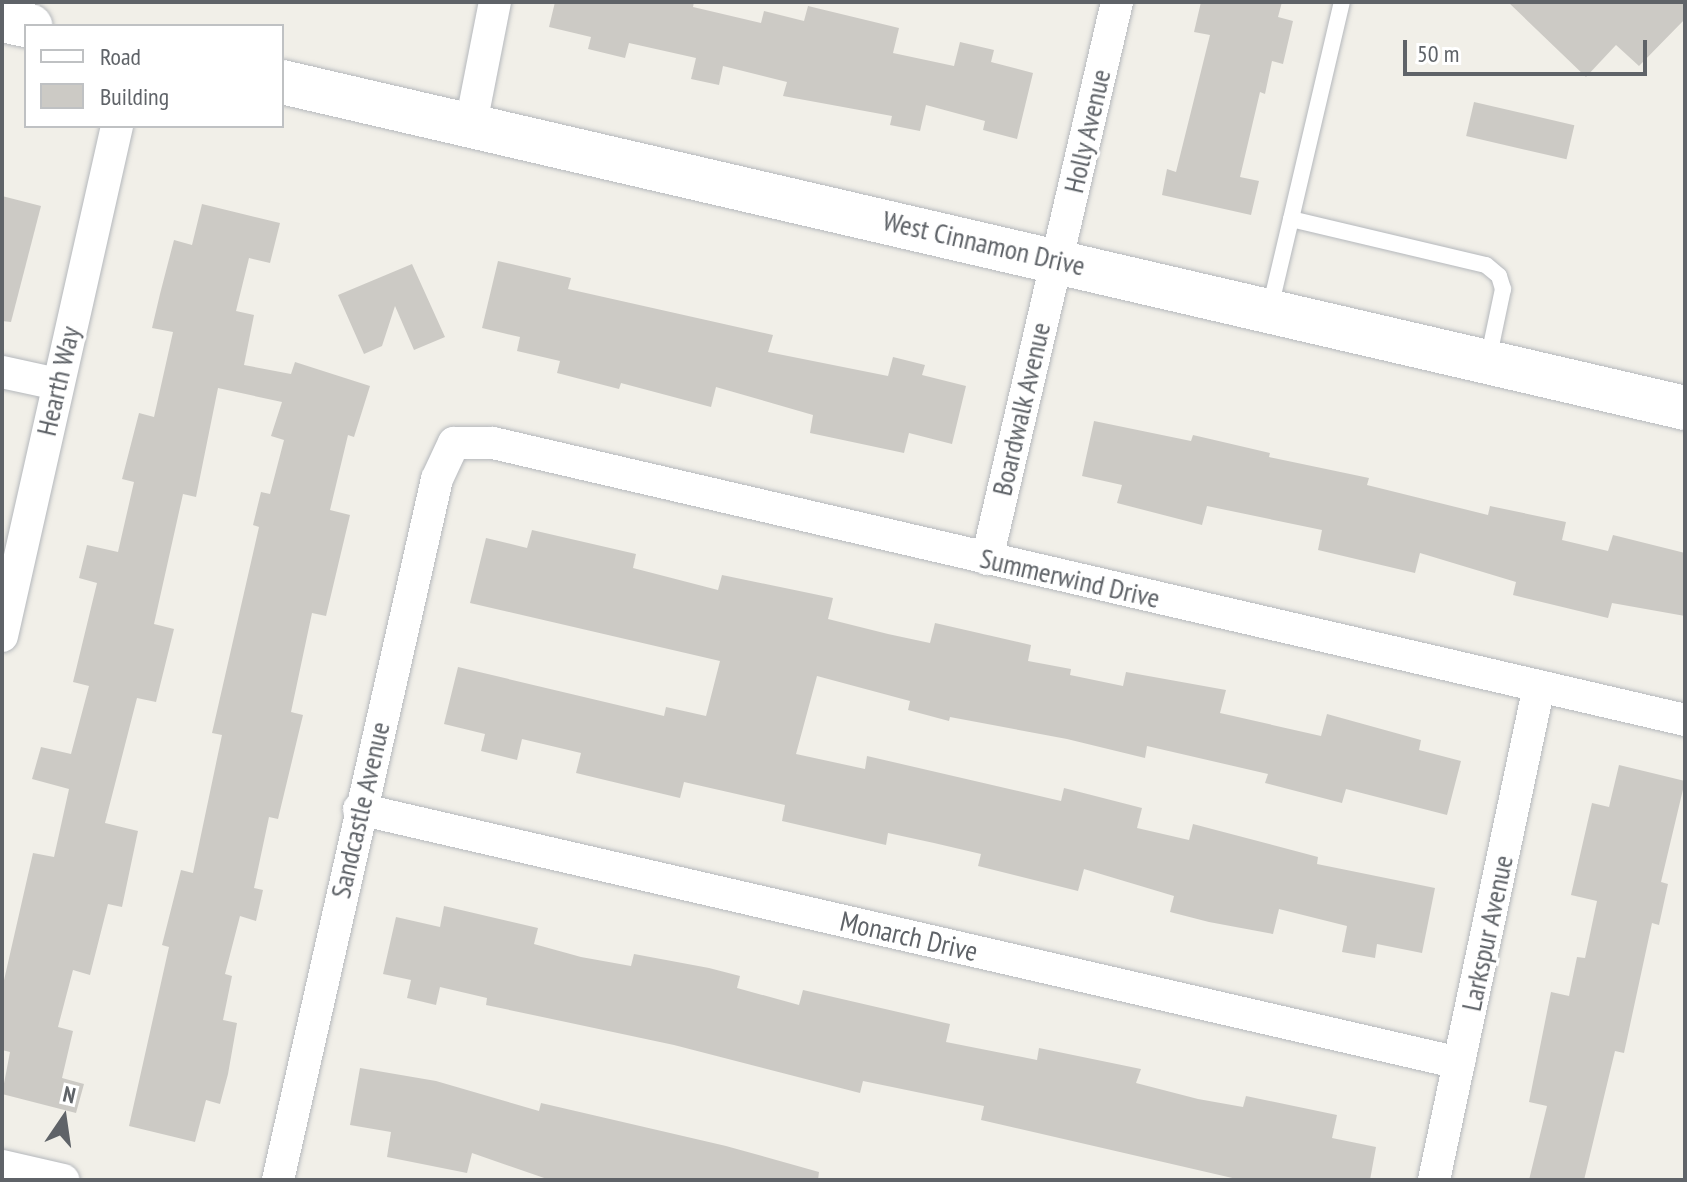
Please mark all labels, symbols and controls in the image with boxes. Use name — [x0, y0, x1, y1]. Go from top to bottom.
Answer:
legend — [24, 24, 284, 128]
scale bar — [1407, 24, 1651, 74]
text: 50 m — [1417, 38, 1459, 69]
text: Road — [100, 41, 141, 72]
street label: Holly Avenue — [1056, 65, 1118, 197]
text: Building — [100, 81, 169, 112]
street label: West Cinnamon Drive — [880, 203, 1088, 283]
street label: Boardwalk Avenue — [985, 318, 1057, 500]
street label: Hearth Way — [29, 323, 87, 439]
street label: Summerwind Drive — [977, 541, 1163, 615]
street label: Sandcastle Avenue — [323, 718, 397, 902]
street label: Larkspur Avenue — [1454, 852, 1520, 1014]
street label: Monarch Drive — [837, 904, 981, 968]
north arrow — [24, 1078, 104, 1158]
text: N — [60, 1080, 78, 1110]

